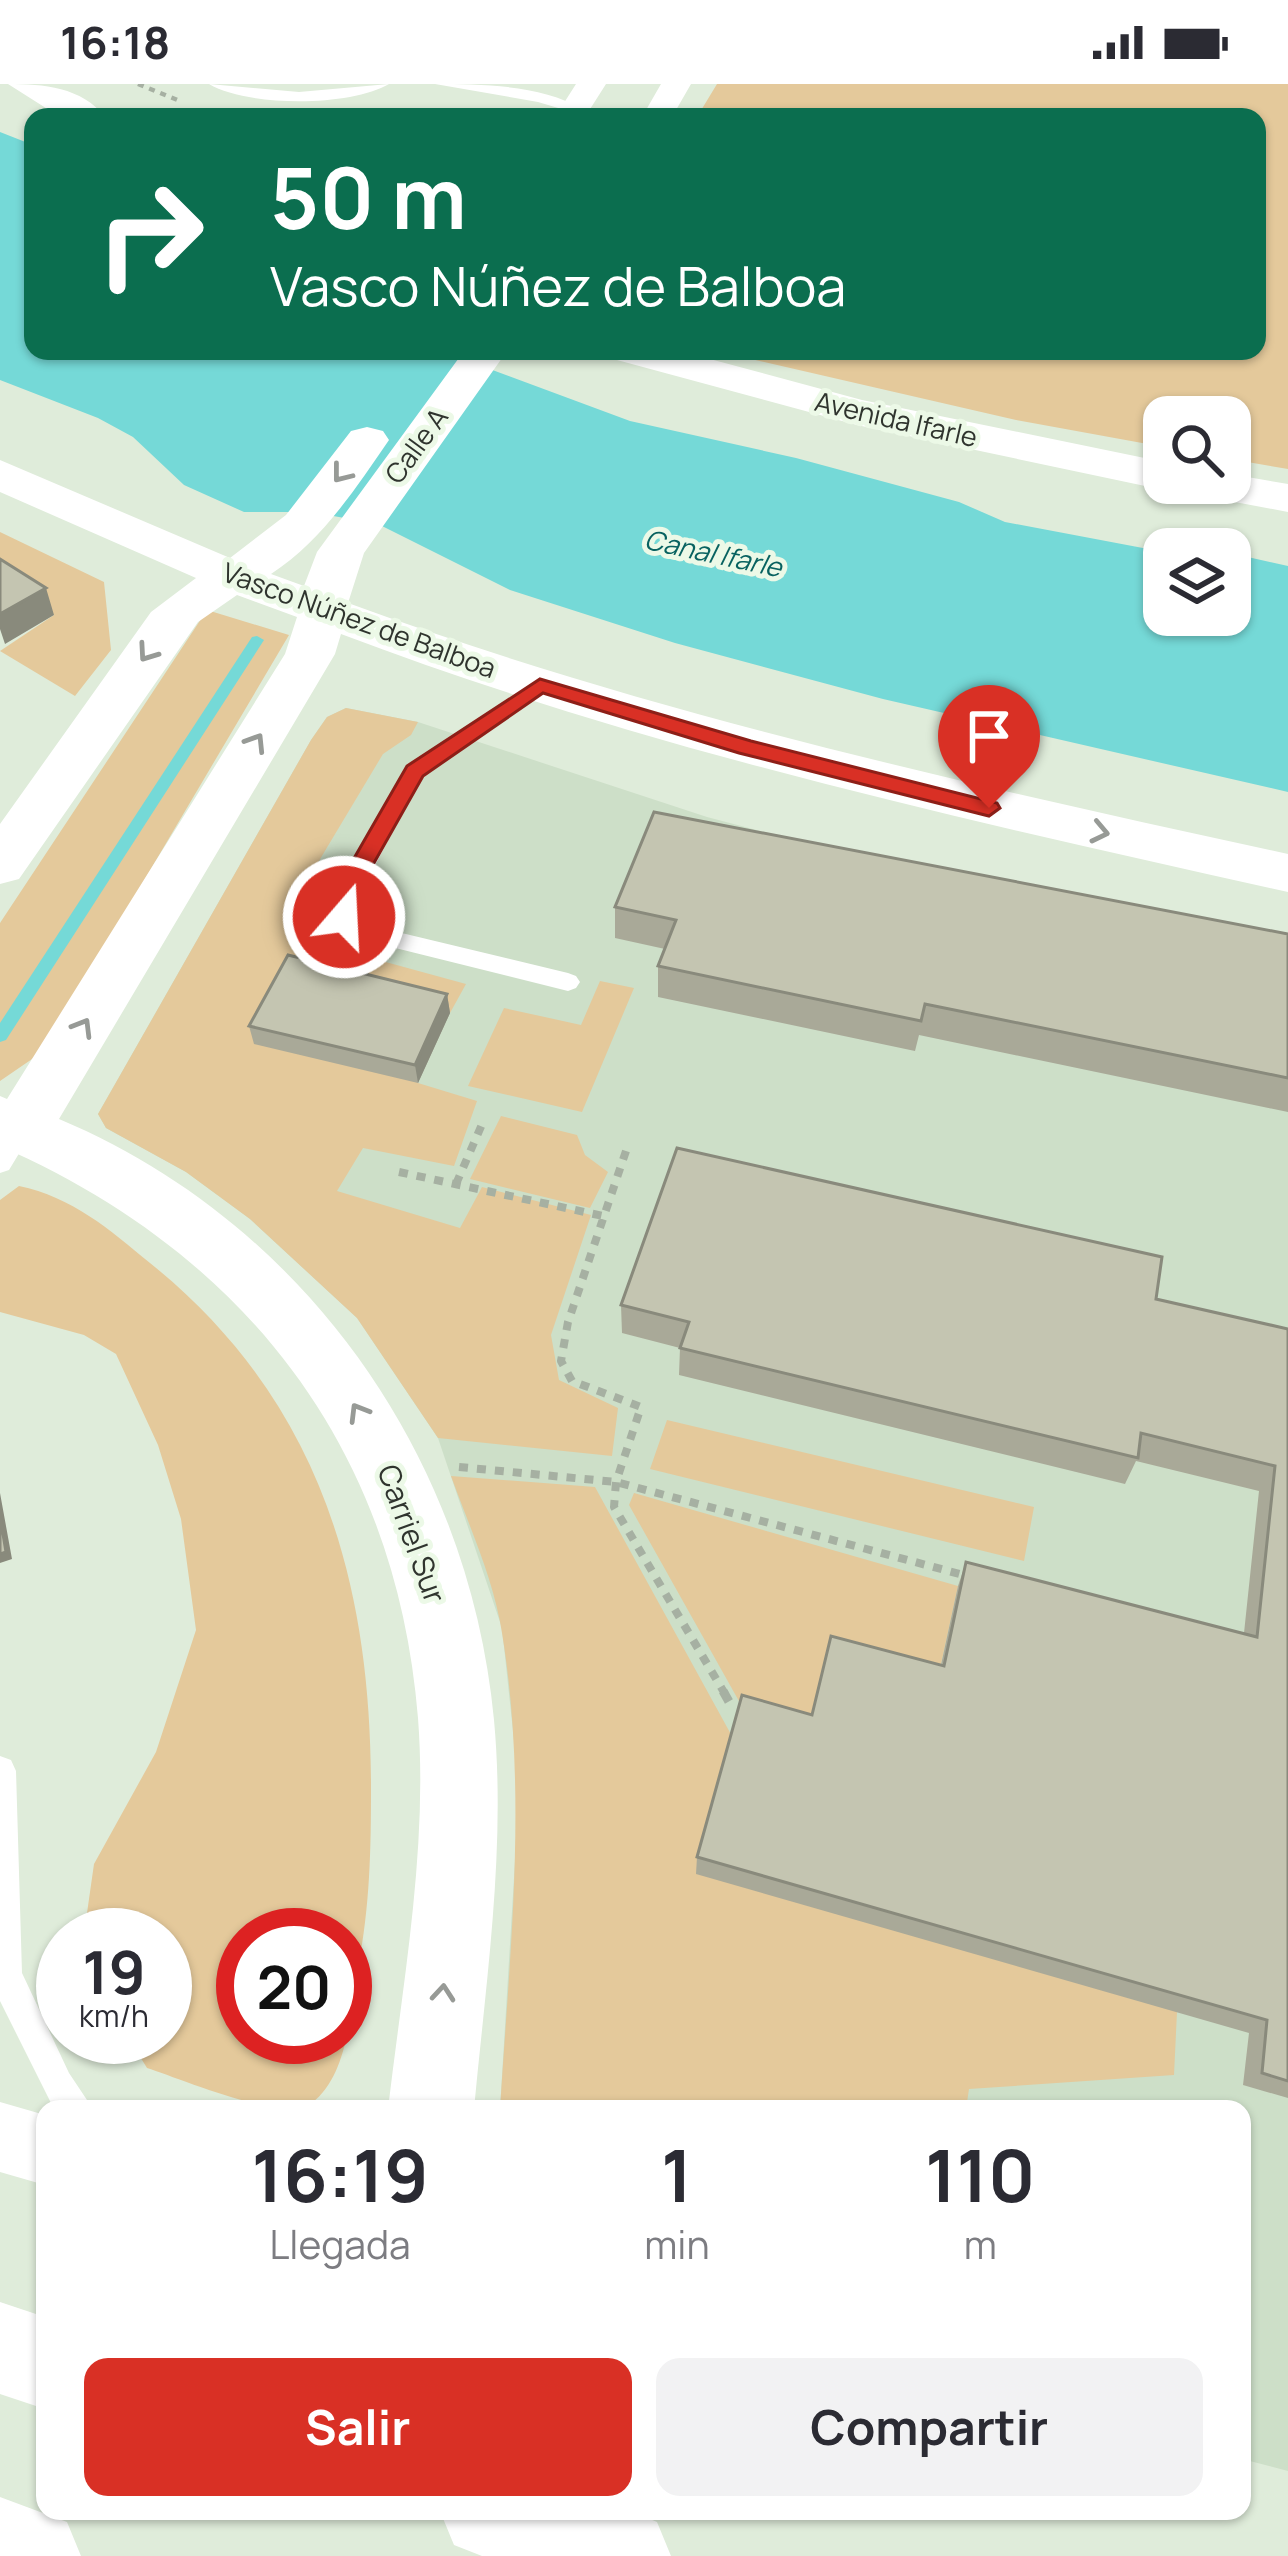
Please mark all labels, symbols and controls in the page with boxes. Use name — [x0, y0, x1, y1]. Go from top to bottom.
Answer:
text: 16:18 — [60, 11, 170, 73]
text: 50 m — [270, 139, 467, 254]
icon: right — [72, 156, 228, 312]
text: Vasco Núñez de Balboa — [270, 248, 846, 322]
street label: Avenida Ifarle — [811, 382, 981, 455]
map controls — [1143, 396, 1251, 636]
button: search — [1143, 396, 1251, 504]
street label: Calle A — [376, 400, 456, 490]
one-way arrow — [334, 460, 355, 482]
water label: Canal Ifarle — [641, 520, 787, 586]
button: layers — [1143, 528, 1251, 636]
street label: Vasco Núñez de Balboa — [218, 553, 501, 686]
one-way arrow — [139, 640, 161, 662]
pin — [938, 685, 1040, 808]
icon: arrive — [956, 703, 1022, 769]
one-way arrow — [242, 734, 264, 756]
one-way arrow — [1089, 819, 1109, 844]
position arrow — [281, 854, 407, 980]
one-way arrow — [69, 1018, 91, 1040]
one-way arrow — [350, 1403, 373, 1425]
street label: Carriel Sur — [368, 1459, 456, 1609]
speed limit sign: 20 — [216, 1908, 372, 2064]
text: 19 — [82, 1930, 146, 2012]
one-way arrow — [429, 1983, 455, 2002]
text: km/h — [79, 1995, 149, 2036]
text: 16:19 — [251, 2125, 429, 2224]
text: 1 — [661, 2125, 693, 2224]
text: 110 — [925, 2125, 1036, 2224]
text: Llegada — [269, 2217, 411, 2271]
text: min — [644, 2217, 710, 2271]
text: m — [964, 2217, 997, 2271]
button: Salir — [84, 2358, 632, 2496]
button: Compartir — [656, 2358, 1203, 2496]

